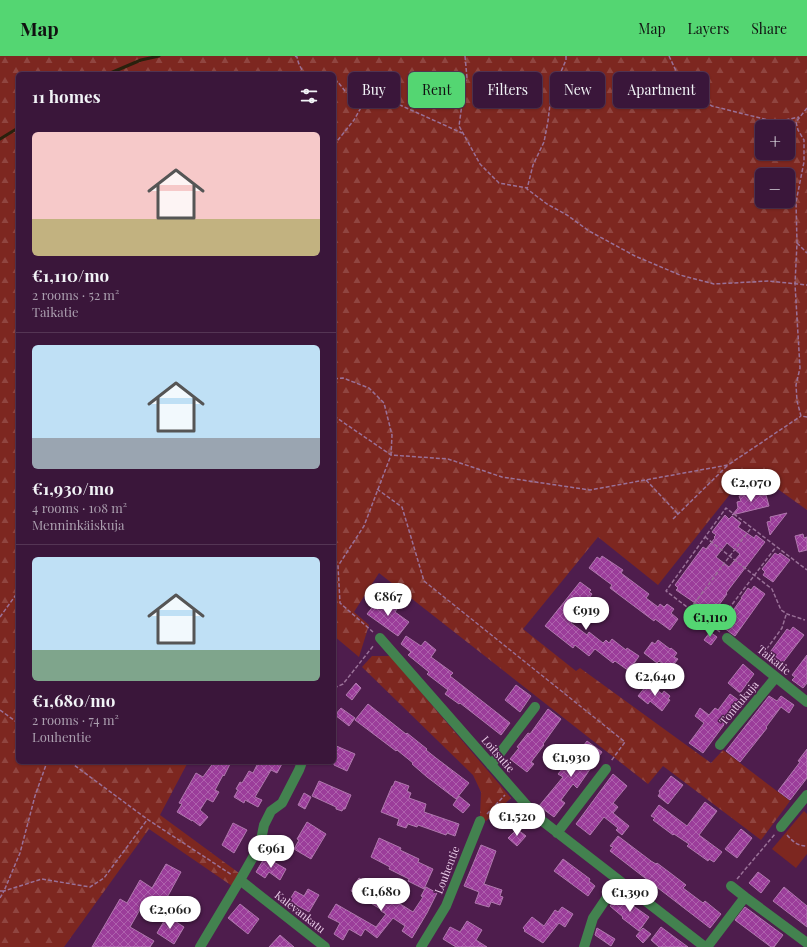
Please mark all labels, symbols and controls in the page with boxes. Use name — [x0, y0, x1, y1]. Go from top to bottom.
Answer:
text: Map — [20, 15, 59, 41]
text: Map — [638, 19, 666, 38]
text: Layers — [688, 19, 729, 38]
text: Share — [751, 19, 787, 38]
chip: Buy — [348, 72, 400, 108]
chip: Rent — [408, 72, 465, 108]
chip: Filters — [473, 72, 542, 108]
chip: New — [550, 72, 605, 108]
chip: Apartment — [613, 72, 709, 108]
text: 11 homes — [32, 85, 101, 107]
icon: filters — [298, 85, 320, 107]
map controls — [755, 120, 795, 208]
button: + — [755, 120, 795, 160]
icon: home — [140, 158, 212, 230]
button: − — [755, 168, 795, 208]
text: €1,110/mo — [32, 264, 109, 286]
text: 2 rooms · 52 m² — [32, 286, 119, 303]
text: Taikatie — [32, 303, 79, 320]
icon: home — [140, 371, 212, 443]
pin: €2,070 — [718, 469, 784, 503]
text: €2,070 — [730, 473, 772, 490]
text: €1,930/mo — [32, 477, 114, 499]
text: 4 rooms · 108 m² — [32, 499, 127, 516]
text: Menninkäiskuja — [32, 516, 125, 533]
icon: home — [140, 583, 212, 655]
pin: €867 — [364, 583, 412, 617]
text: €867 — [374, 587, 402, 604]
pin: €919 — [562, 597, 610, 631]
text: €919 — [572, 601, 600, 618]
pin: €1,110 — [677, 604, 743, 638]
text: €1,110 — [692, 608, 728, 625]
street label: Taikatie — [754, 641, 795, 678]
pin: €2,640 — [622, 663, 688, 697]
text: €2,640 — [634, 667, 676, 684]
street label: Tonttukuja — [716, 677, 762, 728]
text: €1,680/mo — [32, 689, 115, 711]
text: 2 rooms · 74 m² — [32, 711, 119, 728]
text: Louhentie — [32, 728, 91, 745]
street label: Loitsutie — [478, 732, 519, 775]
pin: €1,930 — [538, 744, 604, 778]
text: €1,930 — [552, 748, 590, 765]
pin: €1,520 — [484, 803, 550, 837]
text: €1,520 — [498, 807, 536, 824]
pin: €961 — [247, 835, 295, 869]
text: €961 — [257, 839, 285, 856]
street label: Louhentie — [431, 843, 463, 896]
pin: €1,680 — [348, 878, 414, 912]
pin: €1,390 — [597, 879, 663, 913]
text: €1,680 — [361, 882, 401, 899]
text: €1,390 — [611, 883, 649, 900]
street label: Kalevankatu — [272, 887, 329, 936]
pin: €2,060 — [137, 896, 203, 930]
text: €2,060 — [149, 900, 191, 917]

